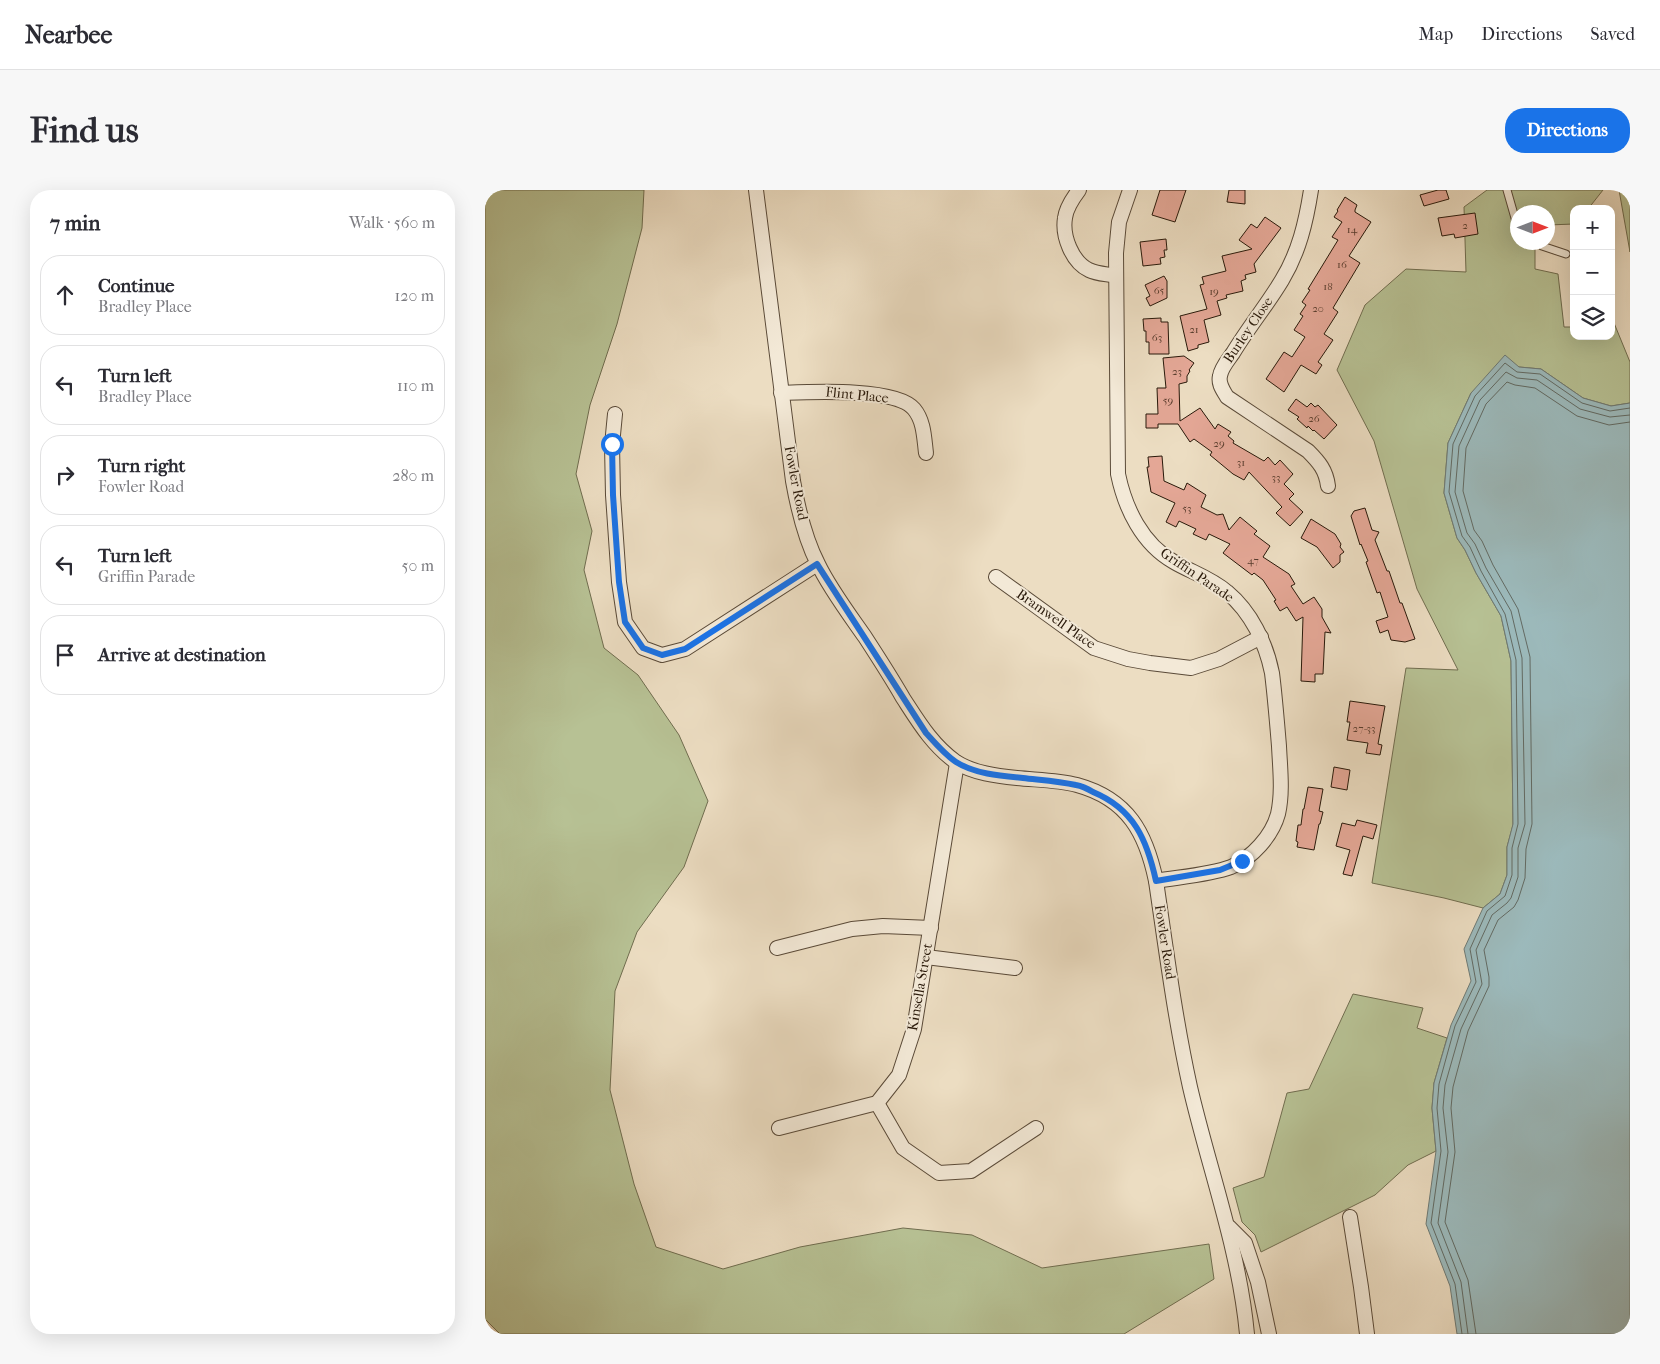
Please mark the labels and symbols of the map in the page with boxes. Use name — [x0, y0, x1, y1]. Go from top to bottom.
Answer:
north arrow — [1510, 205, 1555, 250]
house number: 2 — [1462, 219, 1468, 232]
house number: 14 — [1347, 223, 1358, 236]
house number: 16 — [1337, 258, 1347, 271]
house number: 18 — [1323, 280, 1333, 293]
house number: 65 — [1154, 284, 1165, 297]
house number: 19 — [1209, 285, 1219, 298]
street label: Burley Close — [1220, 294, 1276, 366]
house number: 20 — [1312, 302, 1324, 315]
house number: 21 — [1189, 323, 1199, 336]
house number: 63 — [1152, 331, 1162, 344]
house number: 23 — [1172, 365, 1182, 378]
street label: Flint Place — [825, 383, 890, 407]
house number: 59 — [1163, 394, 1173, 407]
house number: 26 — [1308, 412, 1320, 425]
route start — [601, 433, 624, 456]
house number: 29 — [1213, 437, 1225, 450]
street label: Fowler Road — [780, 444, 812, 522]
house number: 31 — [1237, 456, 1245, 469]
house number: 33 — [1271, 471, 1281, 484]
house number: 53 — [1182, 502, 1192, 515]
street label: Griffin Parade — [1157, 544, 1237, 606]
house number: 47 — [1247, 554, 1259, 567]
street label: Bramwell Place — [1013, 585, 1099, 653]
house number: 27-33 — [1353, 722, 1375, 735]
route end — [1231, 850, 1254, 873]
street label: Fowler Road — [1151, 903, 1179, 981]
street label: Kinsella Street — [904, 942, 936, 1032]

